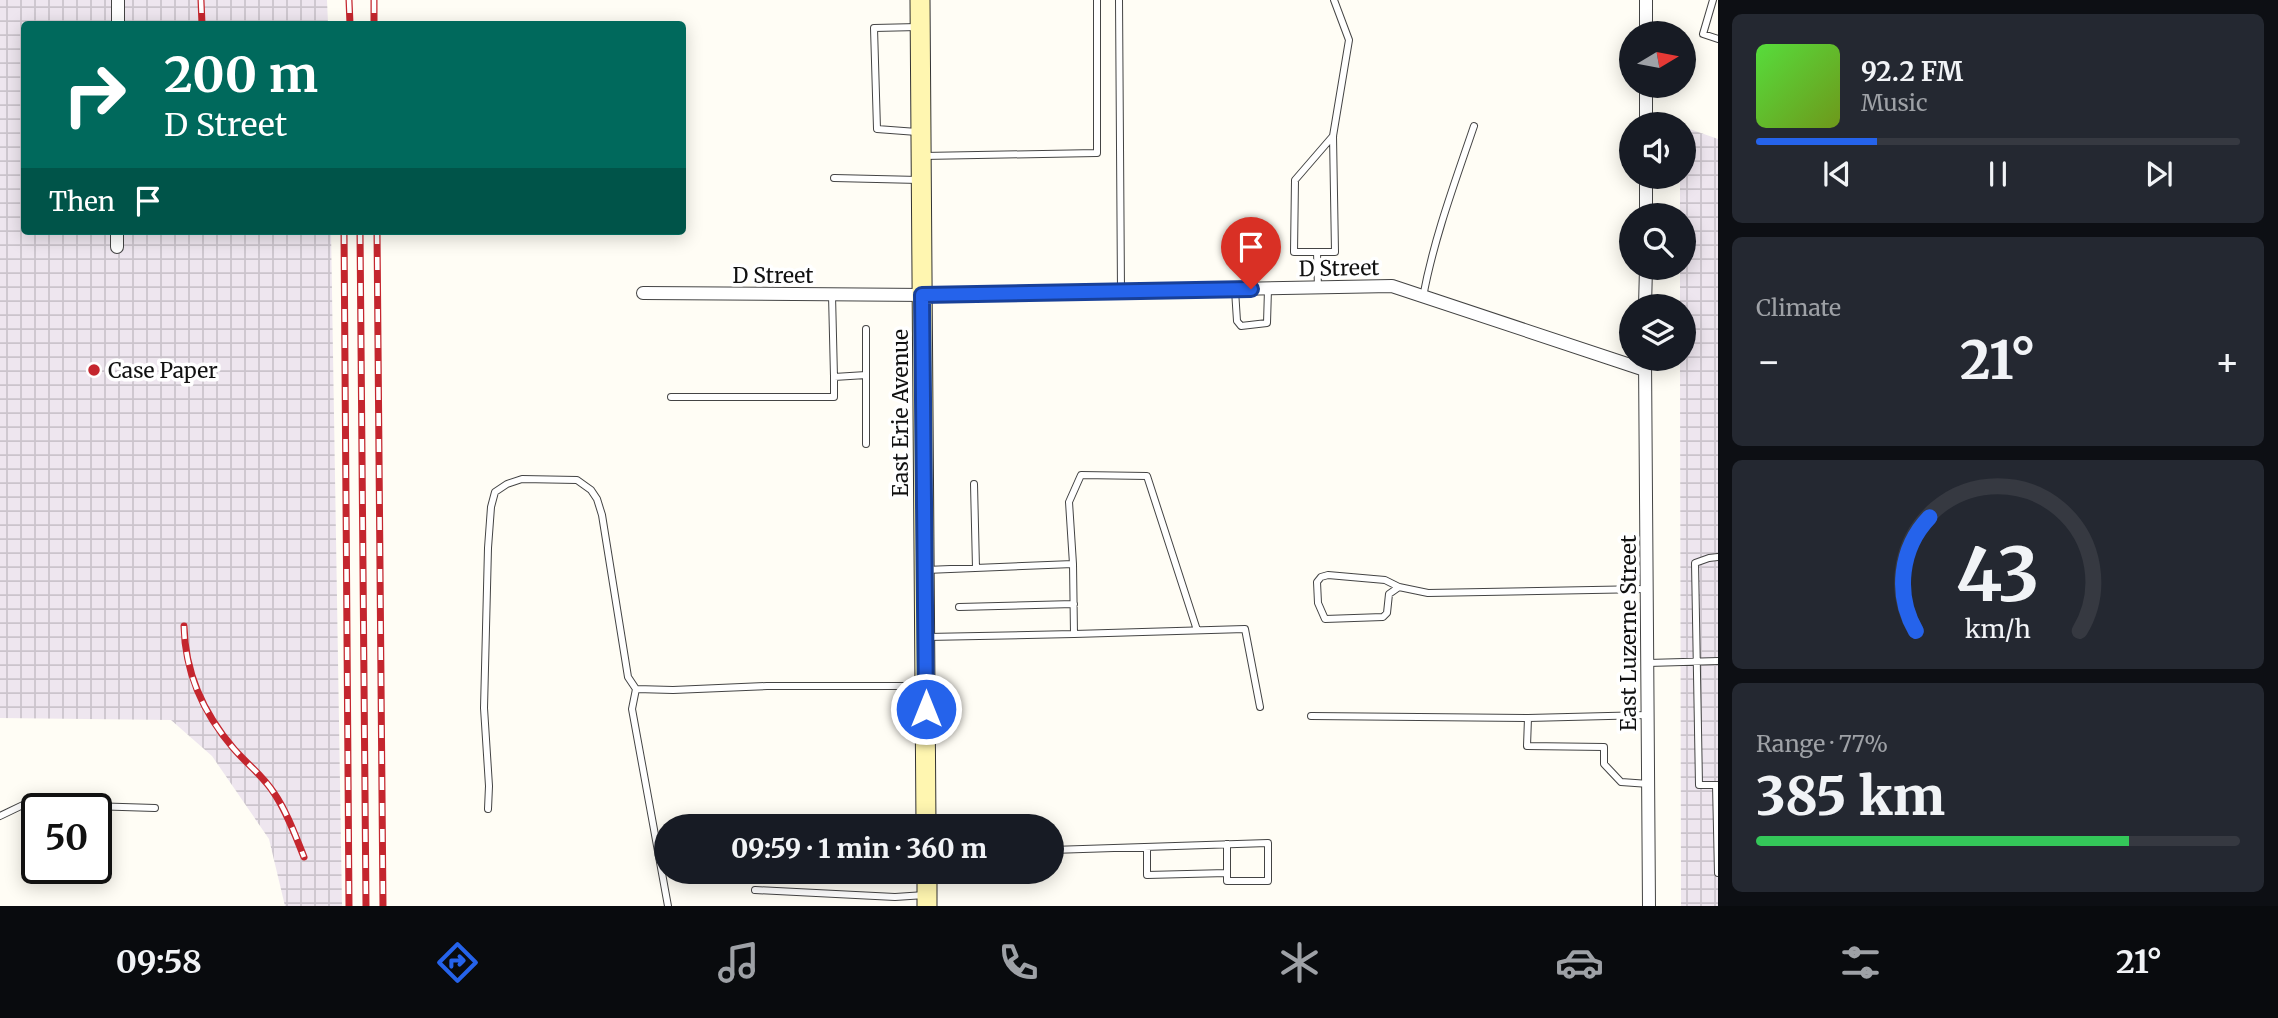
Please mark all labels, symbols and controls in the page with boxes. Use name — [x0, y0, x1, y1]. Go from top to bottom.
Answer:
north arrow — [1619, 21, 1696, 98]
map controls — [1619, 21, 1696, 371]
text: 200 m — [164, 44, 318, 105]
icon: right — [49, 49, 140, 140]
text: 92.2 FM — [1861, 55, 1963, 88]
text: Music — [1861, 88, 1928, 117]
text: D Street — [164, 105, 287, 145]
button: sound — [1619, 112, 1696, 189]
icon: previous — [1818, 155, 1856, 193]
icon: pause — [1979, 155, 2017, 193]
icon: next — [2140, 155, 2178, 193]
icon: arrive — [129, 182, 167, 220]
text: Then — [49, 185, 115, 218]
button: search — [1619, 203, 1696, 280]
pin — [1221, 217, 1281, 289]
icon: arrive — [1232, 228, 1270, 266]
street label: D Street — [1298, 254, 1380, 282]
street label: D Street — [733, 262, 813, 289]
text: Climate — [1756, 293, 1841, 322]
button: layers — [1619, 294, 1696, 371]
text: 21° — [1960, 328, 2036, 393]
street label: East Erie Avenue — [887, 329, 914, 497]
text: − — [1756, 338, 1781, 385]
text: + — [2215, 338, 2240, 385]
place label: Case Paper — [108, 357, 218, 384]
marker: Case Paper — [86, 362, 102, 378]
text: 43 — [1956, 529, 2040, 621]
street label: East Luzerne Street — [1615, 535, 1642, 731]
text: km/h — [1965, 612, 2031, 644]
position arrow — [889, 672, 963, 746]
text: Range · 77% — [1756, 729, 1888, 758]
text: 385 km — [1756, 764, 1945, 829]
speed limit sign: 50 — [21, 793, 112, 884]
text: 09:59 · 1 min · 360 m — [731, 832, 987, 865]
icon: directions — [433, 938, 482, 987]
icon: music — [714, 938, 763, 987]
icon: phone — [994, 938, 1043, 987]
icon: climate — [1275, 938, 1324, 987]
icon: car — [1555, 938, 1604, 987]
icon: filters — [1836, 938, 1885, 987]
text: 09:58 — [116, 942, 202, 982]
text: 21° — [2116, 942, 2162, 982]

